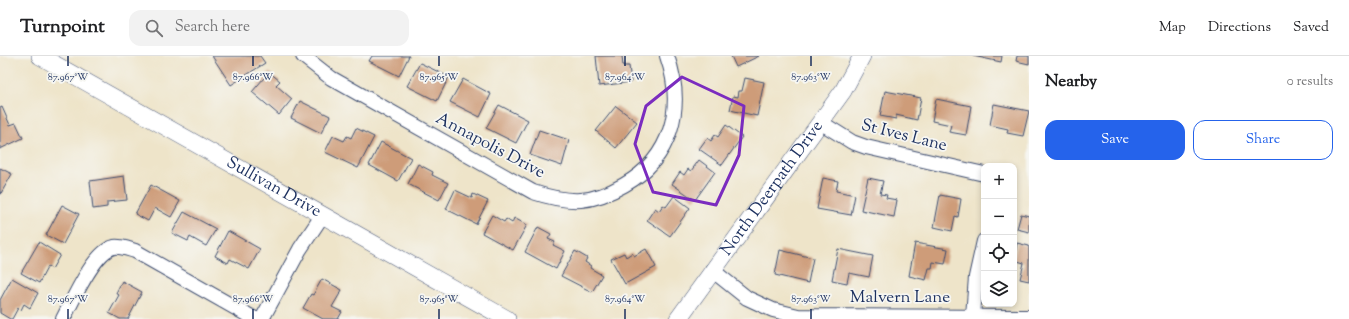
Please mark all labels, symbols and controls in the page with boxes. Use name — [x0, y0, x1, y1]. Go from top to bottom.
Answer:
search box — [129, 10, 409, 46]
text: Turnpoint — [20, 14, 105, 41]
icon: search — [143, 17, 165, 39]
text: Search here — [175, 17, 250, 38]
text: Map — [1159, 18, 1186, 38]
text: Directions — [1208, 18, 1271, 38]
text: Saved — [1293, 18, 1329, 38]
text: 87.967°W — [48, 70, 88, 85]
text: 87.966°W — [233, 70, 273, 85]
text: 87.965°W — [420, 70, 458, 85]
text: 87.964°W — [605, 70, 645, 85]
text: 87.963°W — [791, 70, 831, 85]
text: Nearby — [1045, 70, 1097, 94]
text: 0 results — [1287, 73, 1333, 91]
street label: Annapolis Drive — [431, 107, 549, 185]
street label: St Ives Lane — [859, 114, 950, 158]
street label: North Deerpath Drive — [715, 116, 830, 261]
button: Save — [1045, 120, 1185, 160]
button: Share — [1193, 120, 1333, 160]
street label: Sullivan Drive — [222, 151, 325, 224]
map controls — [981, 163, 1017, 307]
button: + — [981, 163, 1017, 199]
button: − — [981, 199, 1017, 235]
button: locate — [981, 235, 1017, 271]
button: layers — [981, 271, 1017, 307]
street label: Malvern Lane — [850, 286, 950, 310]
text: 87.967°W — [48, 292, 88, 307]
text: 87.966°W — [233, 292, 273, 307]
text: 87.965°W — [420, 292, 458, 307]
text: 87.964°W — [605, 292, 645, 307]
text: 87.963°W — [791, 292, 831, 307]

